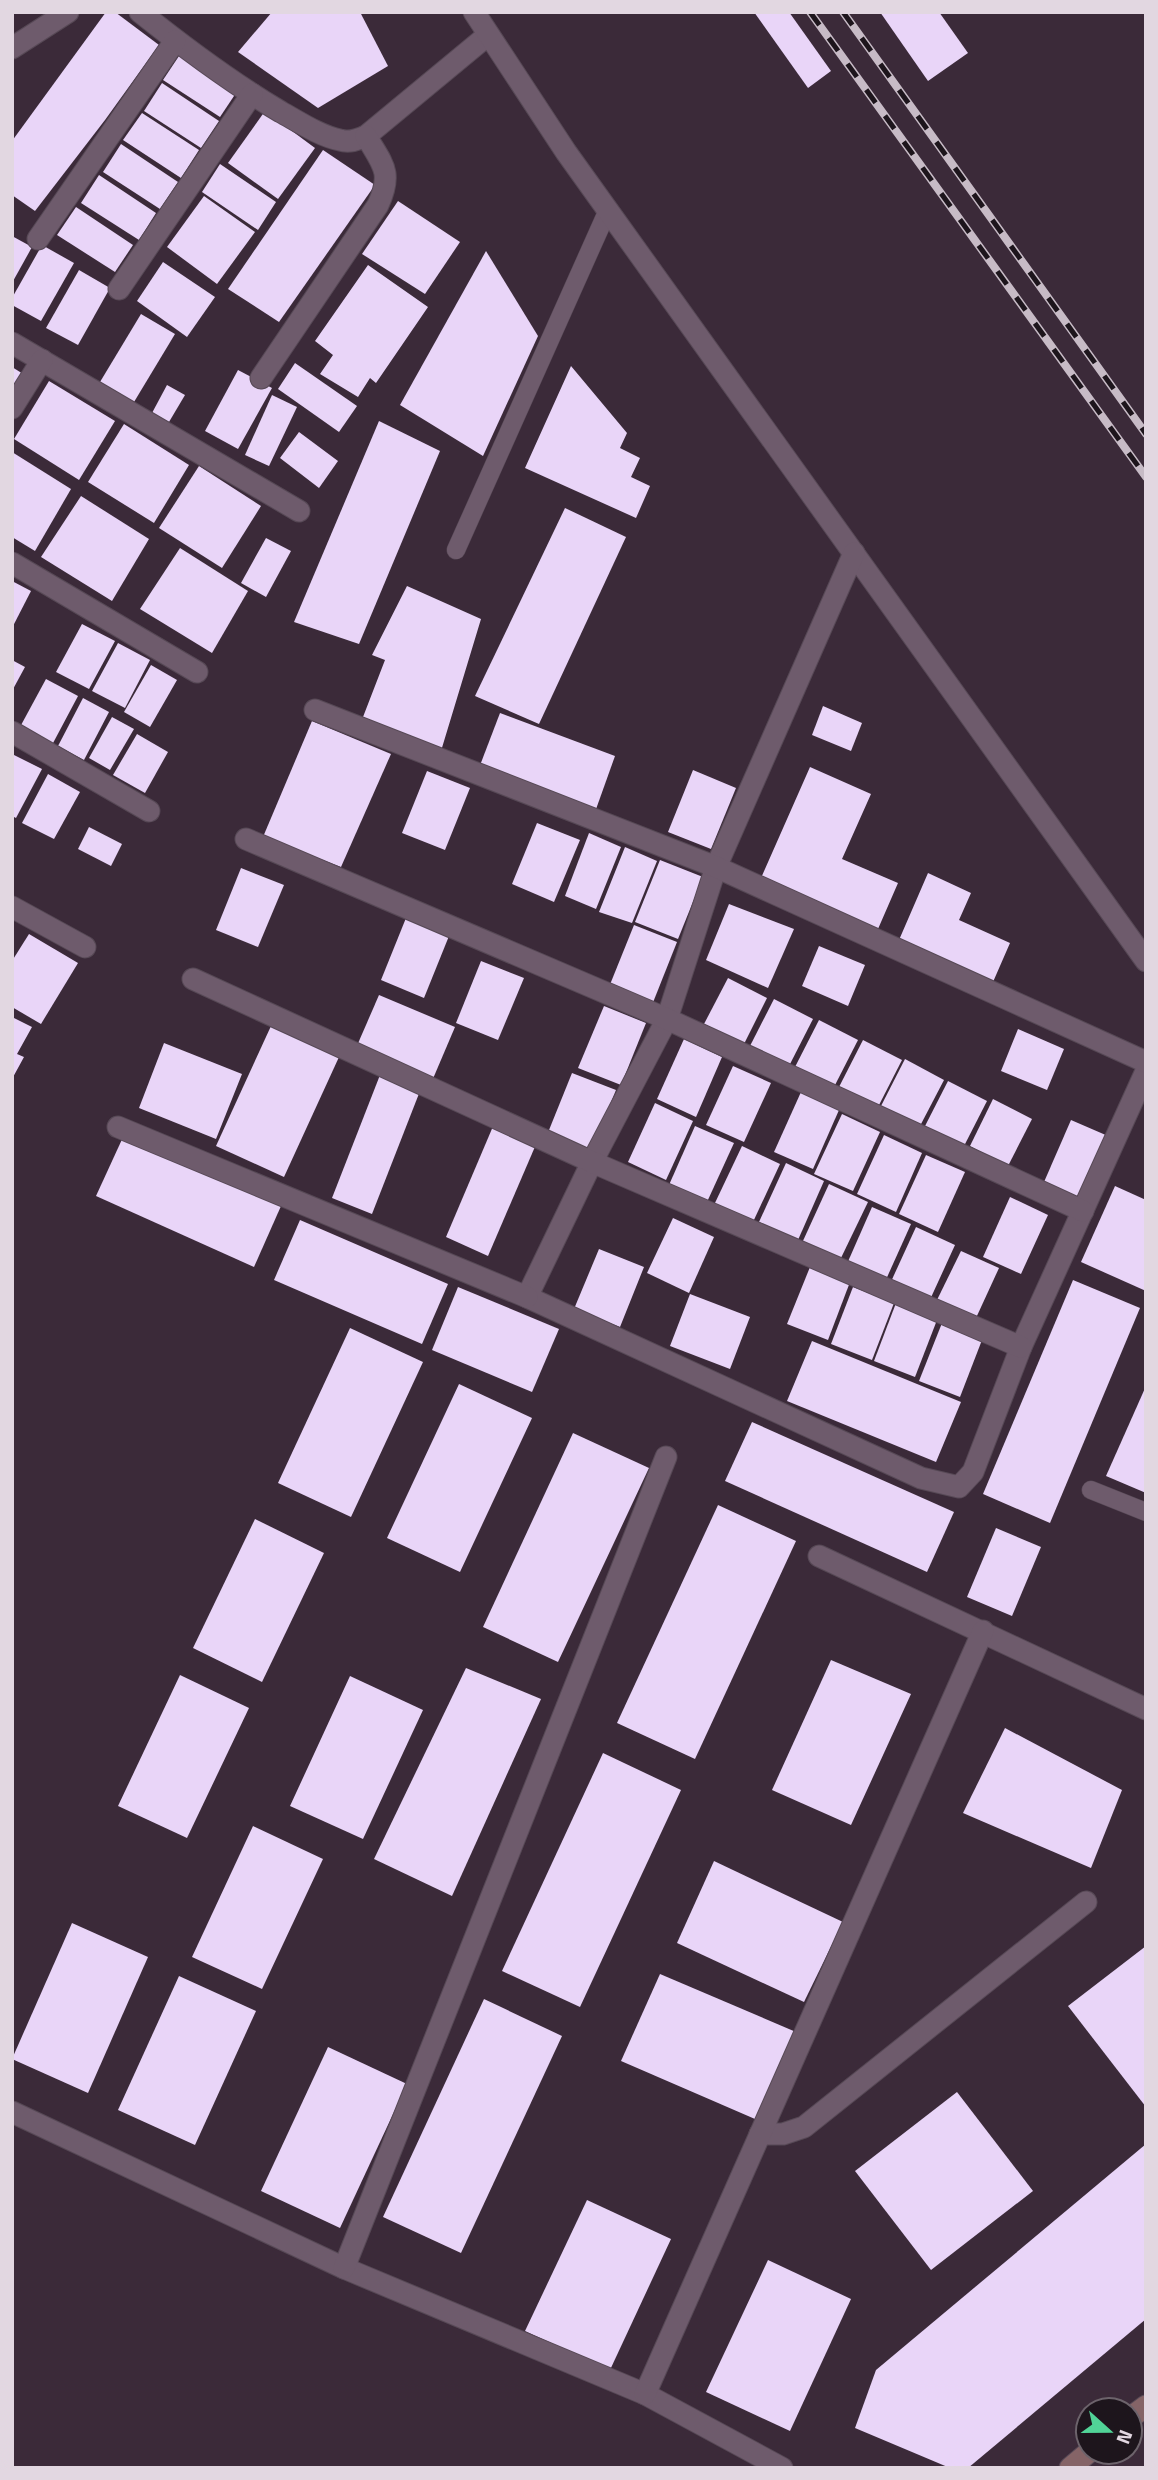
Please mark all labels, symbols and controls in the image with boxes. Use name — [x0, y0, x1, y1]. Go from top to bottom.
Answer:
north arrow — [1074, 2396, 1144, 2466]
text: N — [1109, 2426, 1141, 2449]

